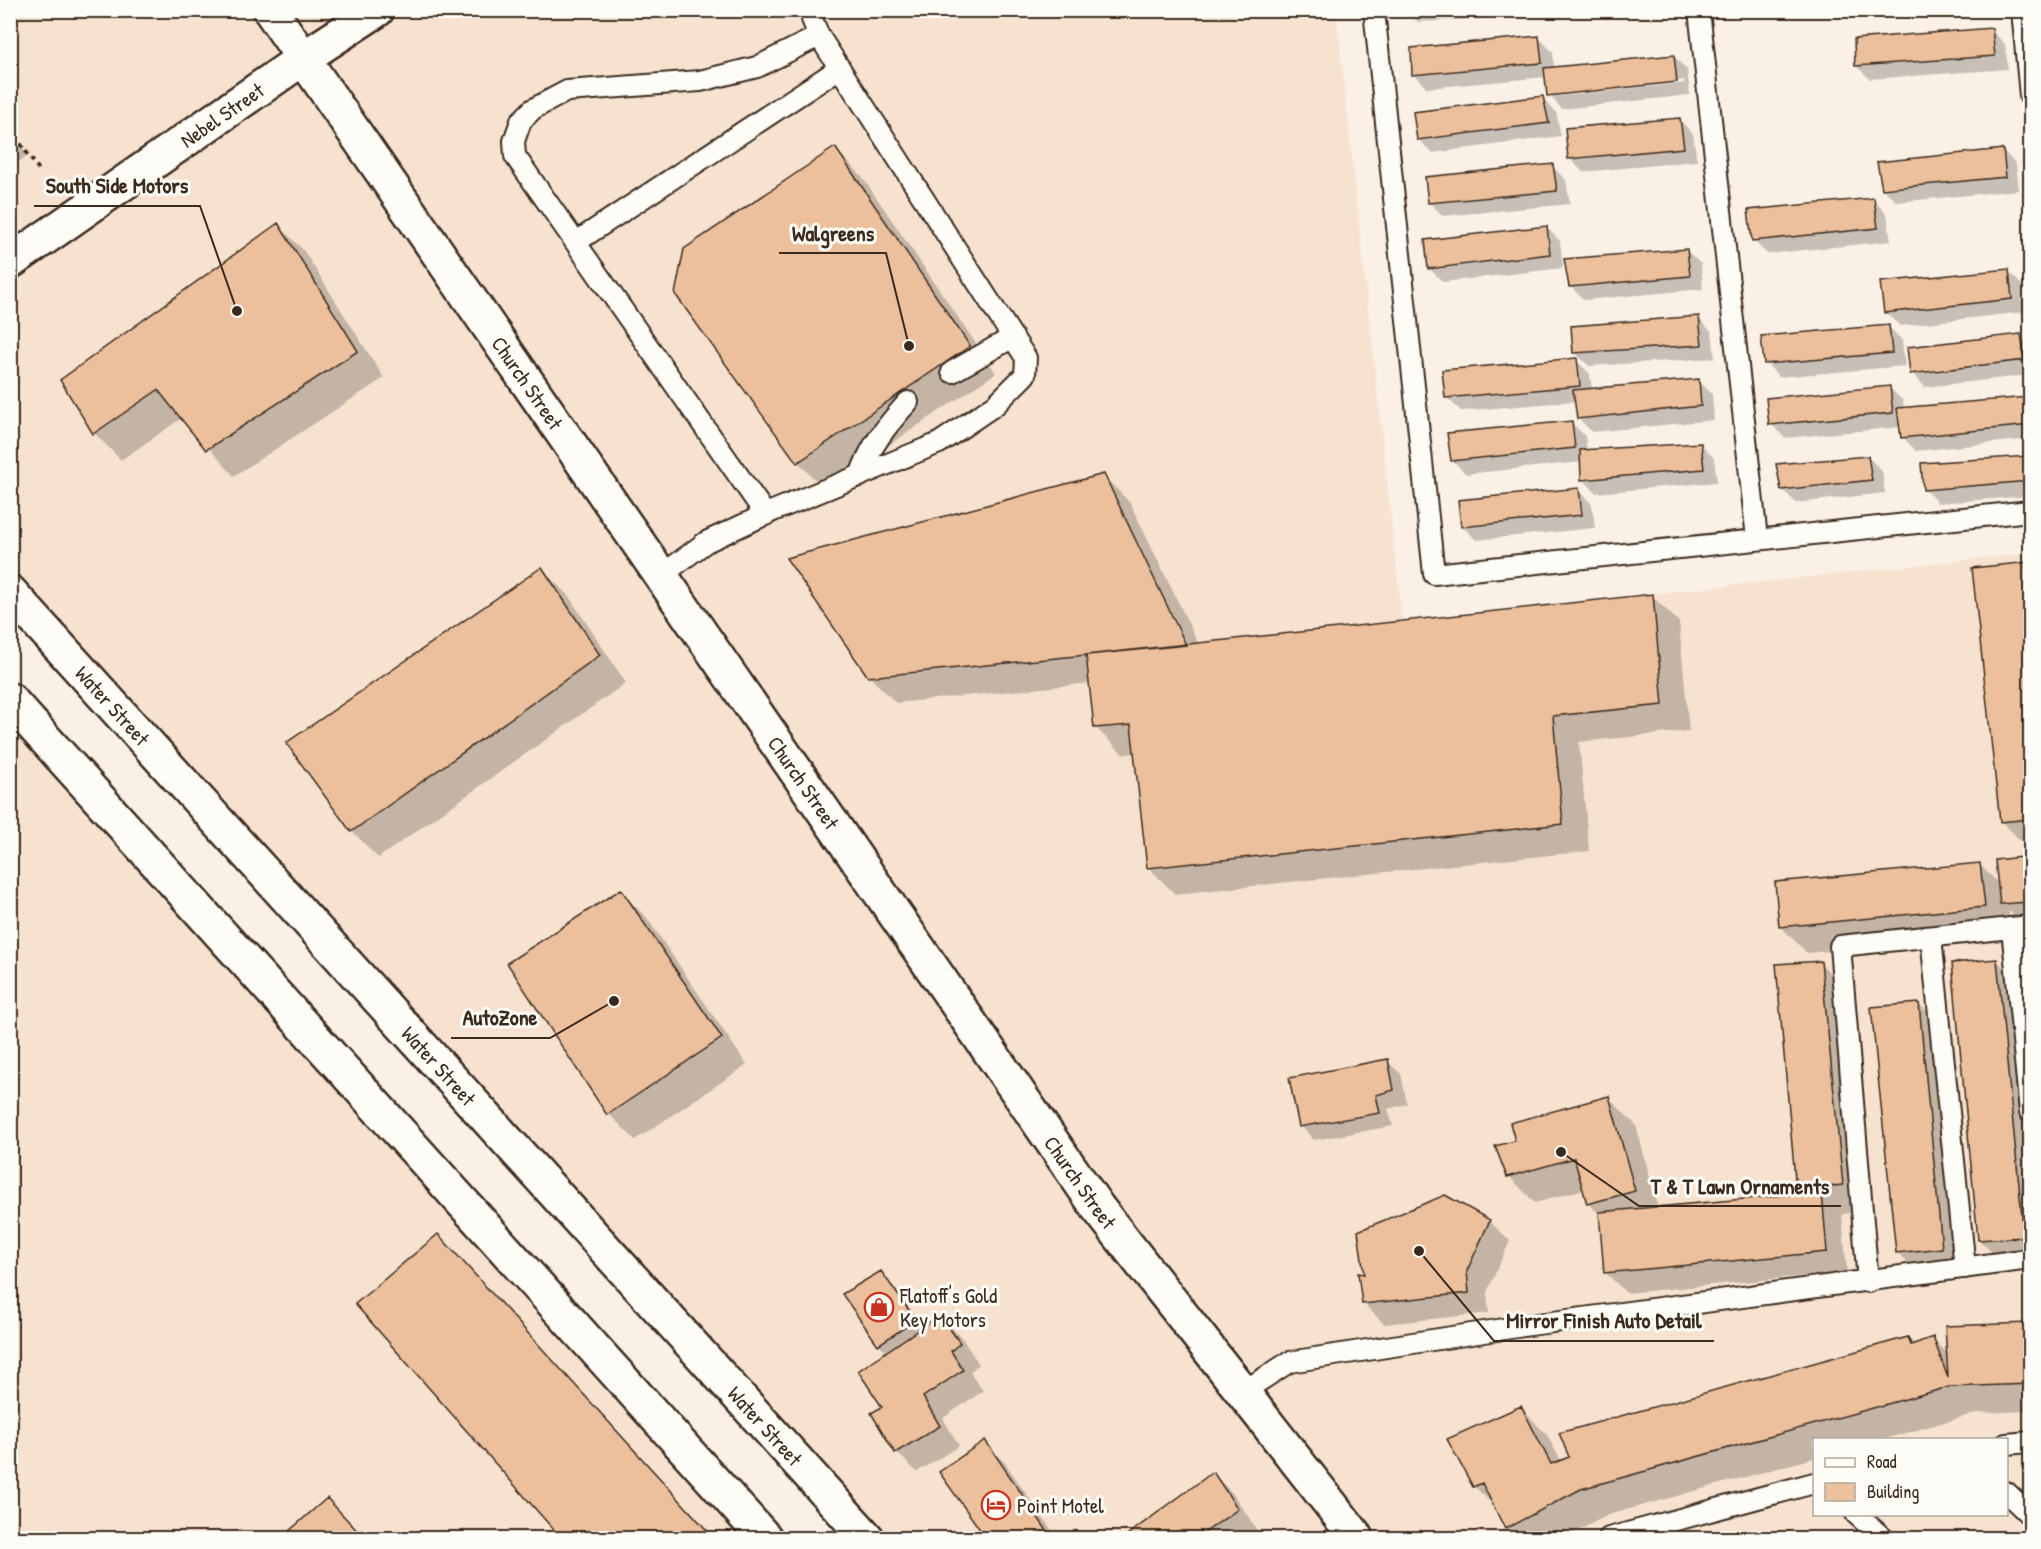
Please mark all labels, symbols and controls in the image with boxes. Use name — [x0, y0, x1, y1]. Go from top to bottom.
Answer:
street label: Nebel Street — [174, 75, 270, 154]
callout: South Side Motors — [34, 166, 200, 206]
text: South Side Motors — [46, 170, 189, 200]
callout: Walgreens — [779, 213, 886, 253]
text: Walgreens — [792, 218, 875, 249]
street label: Church Street — [485, 330, 571, 436]
street label: Water Street — [69, 659, 157, 752]
street label: Church Street — [761, 730, 847, 836]
callout: AutoZone — [451, 998, 550, 1038]
text: AutoZone — [463, 1002, 538, 1032]
street label: Water Street — [395, 1019, 483, 1112]
street label: Church Street — [1038, 1130, 1124, 1235]
callout: T & T Lawn Ornaments — [1639, 1166, 1841, 1206]
text: T & T Lawn Ornaments — [1650, 1171, 1830, 1201]
place label: Flatoff's Gold Key Motors — [899, 1281, 997, 1334]
shop icon: Flatoff's Gold Key Motors — [863, 1291, 895, 1323]
callout: Mirror Finish Auto Detail — [1494, 1301, 1714, 1341]
text: Mirror Finish Auto Detail — [1506, 1305, 1703, 1335]
street label: Water Street — [721, 1379, 810, 1473]
legend — [1813, 1438, 2008, 1516]
text: Road — [1867, 1449, 1897, 1474]
text: Building — [1867, 1479, 1919, 1504]
hotel icon: Point Motel — [980, 1489, 1012, 1521]
place label: Point Motel — [1017, 1491, 1104, 1520]

